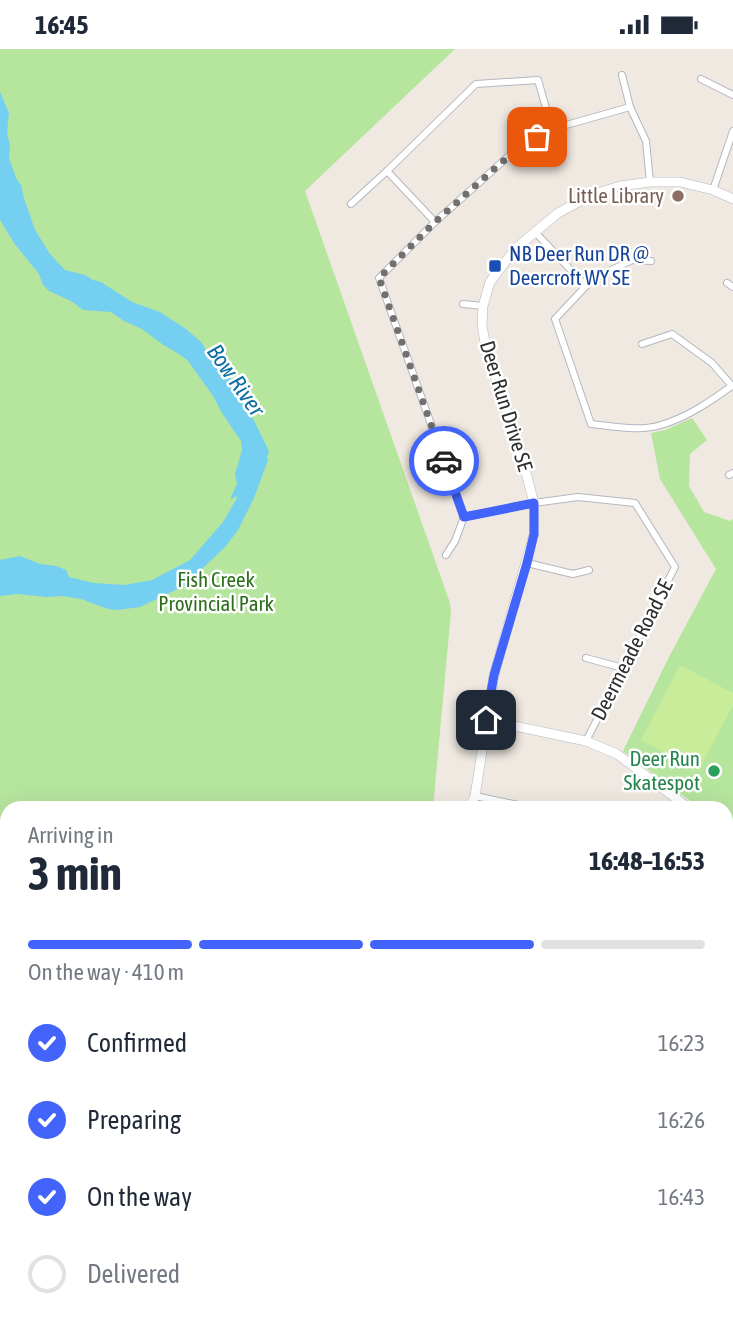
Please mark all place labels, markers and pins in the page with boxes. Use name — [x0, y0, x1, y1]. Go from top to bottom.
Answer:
pin — [507, 107, 567, 167]
place label: Little Library — [568, 183, 664, 207]
marker: Little Library — [670, 188, 686, 204]
place label: NB Deer Run DR @ Deercroft WY SE — [509, 241, 649, 289]
marker: NB Deer Run DR @ Deercroft WY SE — [487, 258, 503, 274]
pin — [456, 690, 516, 750]
place label: Deer Run Skatespot — [624, 746, 700, 794]
marker: Deer Run Skatespot — [706, 763, 722, 779]

